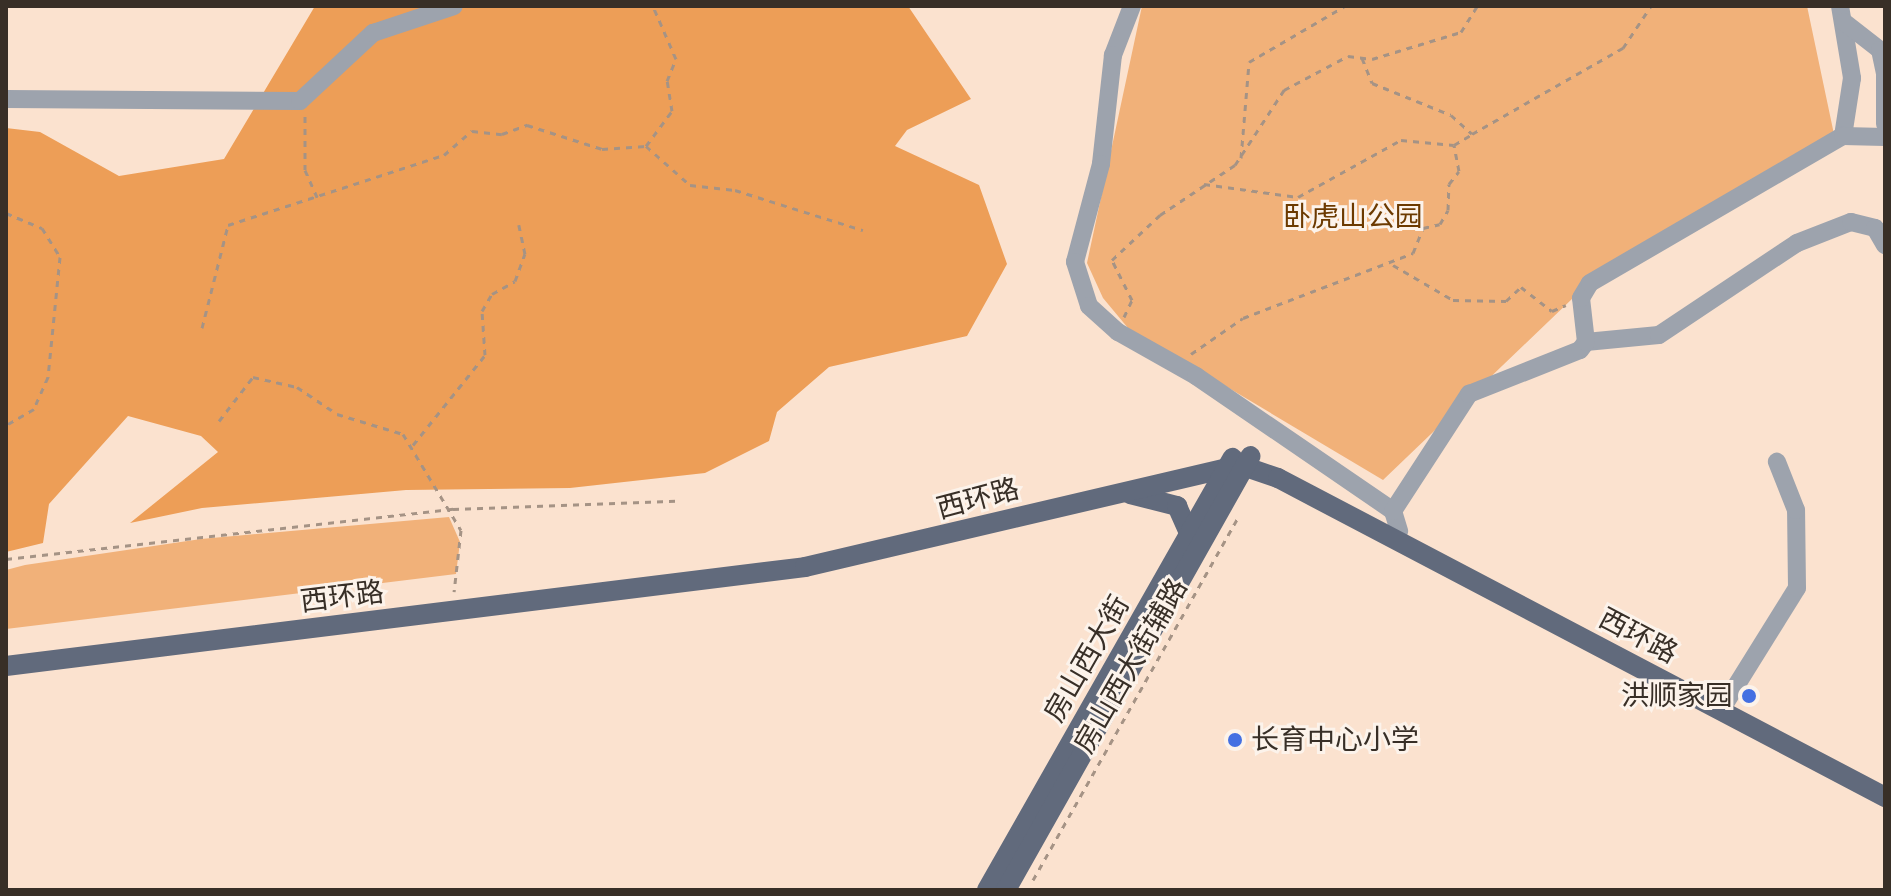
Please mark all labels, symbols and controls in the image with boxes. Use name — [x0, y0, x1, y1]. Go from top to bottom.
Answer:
park label: 卧虎山公园 — [1283, 200, 1423, 234]
street label: 西环路 — [933, 472, 1023, 526]
street label: 房山西大街辅路 — [1067, 573, 1195, 759]
street label: 西环路 — [298, 575, 386, 619]
street label: 房山西大街 — [1037, 590, 1137, 728]
street label: 西环路 — [1593, 601, 1683, 671]
place label: 洪顺家园 — [1621, 679, 1733, 713]
marker: 洪顺家园 — [1740, 687, 1758, 705]
place label: 长育中心小学 — [1251, 723, 1419, 757]
marker: 长育中心小学 — [1226, 731, 1244, 749]

